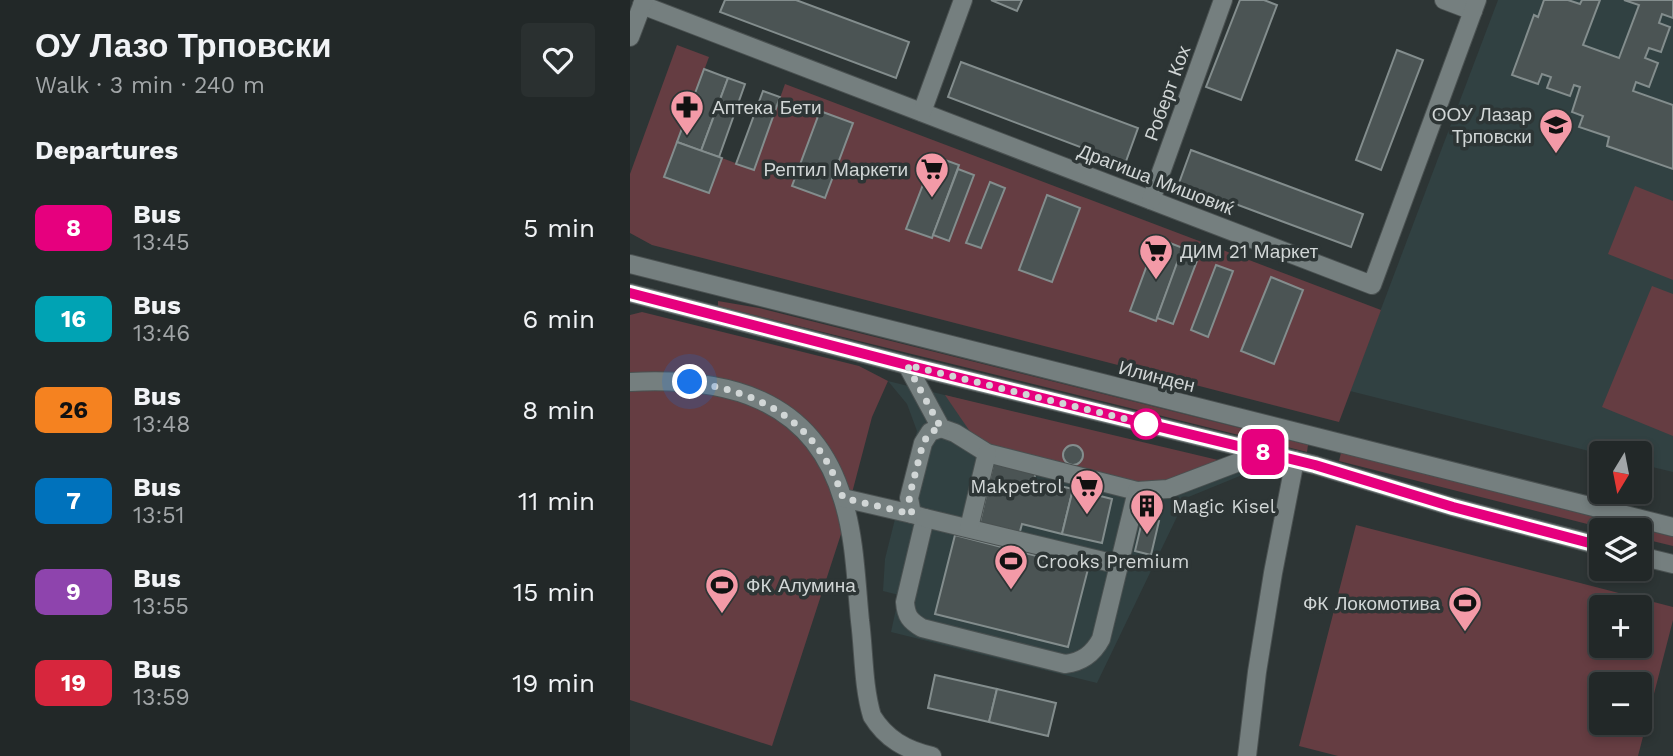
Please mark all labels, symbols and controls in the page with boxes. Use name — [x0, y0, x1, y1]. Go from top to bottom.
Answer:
button: heart — [521, 23, 595, 97]
text: ОУ Лазо Трповски — [35, 26, 332, 65]
street label: Роберт Кох — [1140, 42, 1196, 144]
text: Walk · 3 min · 240 m — [35, 72, 265, 99]
pharmacy icon: Аптека Бети — [668, 88, 706, 137]
place label: Аптека Бети — [712, 96, 822, 119]
place label: ООУ Лазар Трповски — [1432, 103, 1532, 148]
school or university icon: ООУ Лазар Трповски — [1537, 106, 1575, 155]
text: Departures — [35, 135, 178, 165]
street label: Драгиша Мишовиќ — [1075, 139, 1238, 220]
supermarket icon: Рептил Маркети — [913, 150, 951, 199]
place label: Рептил Маркети — [763, 158, 908, 181]
text: Bus — [133, 199, 181, 229]
text: 5 min — [523, 213, 595, 243]
text: 8 — [66, 214, 81, 242]
text: 13:45 — [133, 229, 190, 256]
supermarket icon: ДИМ 21 Маркет — [1137, 232, 1175, 281]
place label: ДИМ 21 Маркет — [1180, 240, 1318, 263]
text: Bus — [133, 290, 181, 320]
text: 6 min — [523, 304, 595, 334]
text: 16 — [61, 305, 86, 333]
text: 13:46 — [133, 320, 190, 347]
street label: Илинден — [1116, 356, 1198, 397]
your location — [672, 364, 707, 399]
text: Bus — [133, 381, 181, 411]
text: 8 min — [522, 395, 595, 425]
text: 26 — [59, 396, 88, 424]
unlabelled marker — [1131, 409, 1161, 439]
text: 13:48 — [133, 411, 190, 438]
line badge: 8 — [1240, 429, 1286, 475]
text: 8 — [1255, 438, 1271, 466]
north arrow — [1589, 441, 1652, 504]
map controls — [1589, 441, 1652, 735]
supermarket icon: Makpetrol — [1068, 467, 1106, 516]
text: Bus — [133, 472, 181, 502]
place label: Makpetrol — [970, 475, 1063, 498]
text: 11 min — [518, 486, 595, 516]
text: 7 — [66, 487, 81, 515]
building icon: Magic Kisel — [1128, 487, 1166, 536]
place label: Magic Kisel — [1172, 495, 1276, 518]
text: 13:51 — [133, 502, 185, 529]
button: layers — [1589, 518, 1652, 581]
sports icon: Crooks Premium — [992, 542, 1030, 591]
place label: Crooks Premium — [1036, 550, 1189, 573]
text: Bus — [133, 563, 181, 593]
sports icon: ФК Алумина — [703, 566, 741, 615]
place label: ФК Алумина — [746, 574, 856, 597]
text: 15 min — [513, 577, 595, 607]
text: 9 — [66, 578, 81, 606]
sports icon: ФК Локомотива — [1446, 584, 1484, 633]
place label: ФК Локомотива — [1303, 592, 1440, 615]
text: 13:55 — [133, 593, 189, 620]
button: + — [1589, 595, 1652, 658]
text: Bus — [133, 654, 181, 684]
text: 19 min — [512, 668, 595, 698]
text: 19 — [61, 669, 86, 697]
button: − — [1589, 672, 1652, 735]
text: 13:59 — [133, 684, 190, 711]

